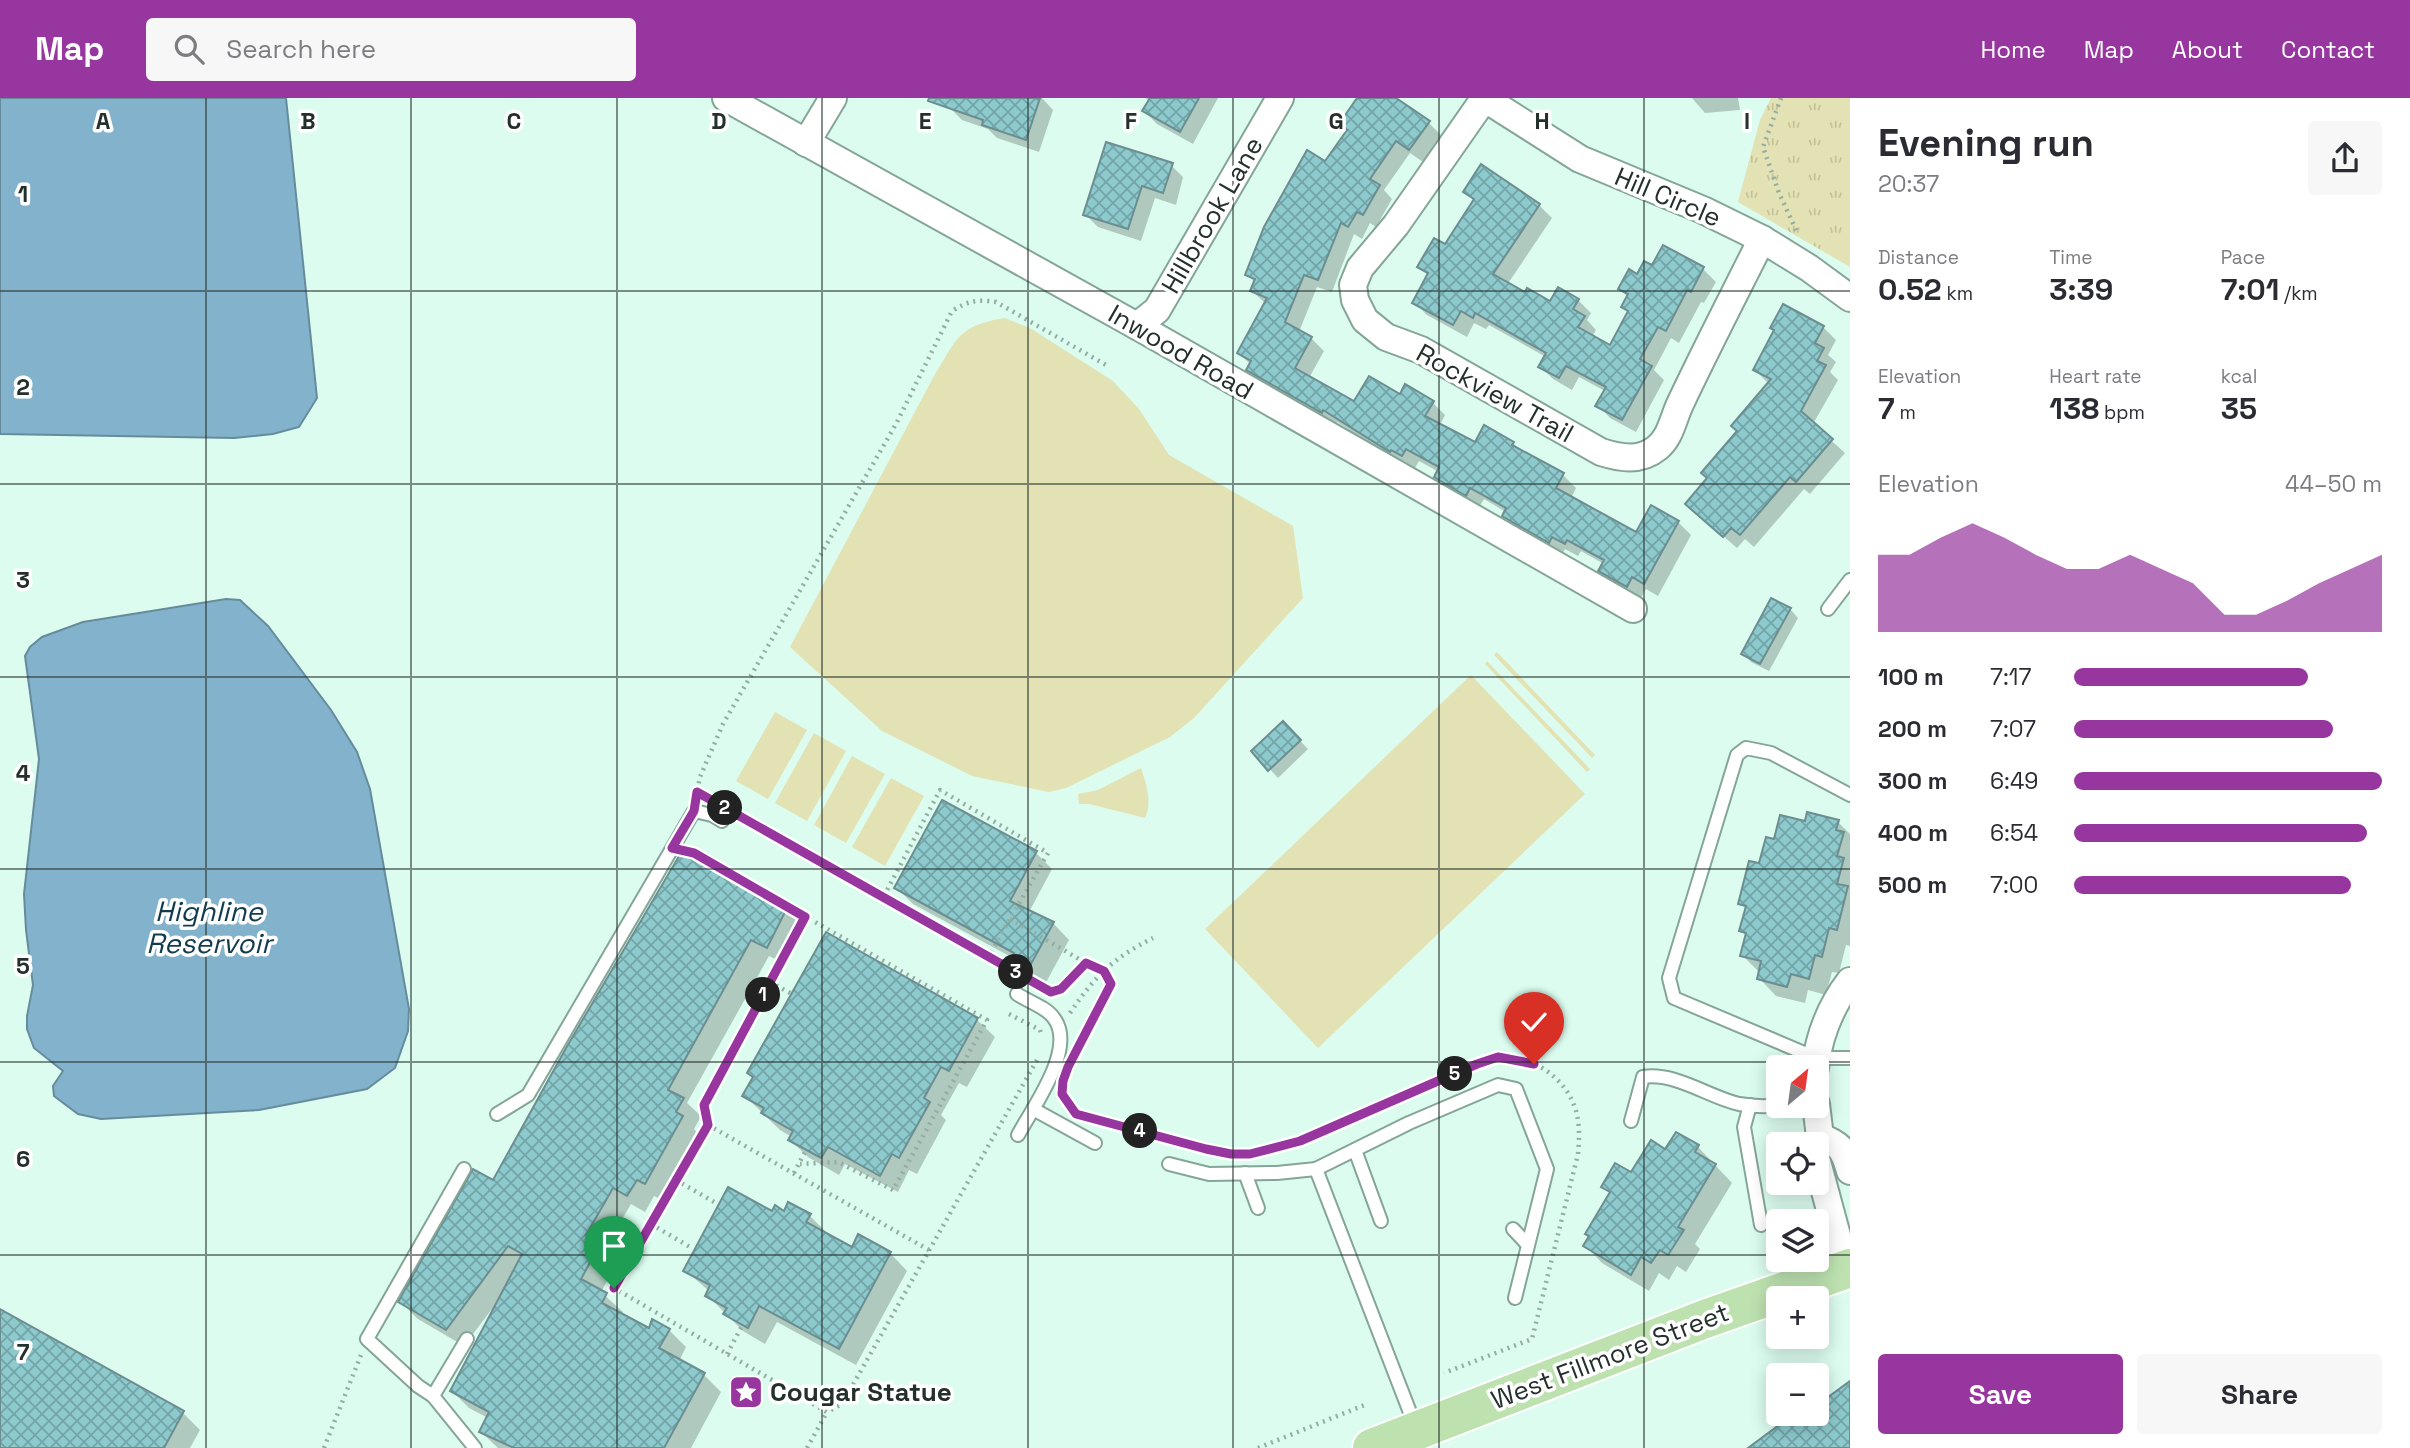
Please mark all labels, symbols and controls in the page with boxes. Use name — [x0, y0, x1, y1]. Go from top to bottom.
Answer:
search box — [146, 18, 636, 81]
text: Map — [35, 28, 104, 70]
icon: search — [170, 30, 208, 68]
text: Search here — [226, 32, 376, 66]
text: Home — [1980, 34, 2046, 65]
text: Map — [2084, 34, 2134, 65]
text: About — [2172, 34, 2243, 65]
text: Contact — [2281, 34, 2375, 65]
text: A — [96, 106, 111, 136]
text: B — [300, 106, 316, 136]
text: C — [507, 106, 521, 136]
text: D — [711, 106, 727, 136]
text: E — [919, 106, 931, 136]
text: F — [1125, 106, 1137, 136]
text: G — [1328, 106, 1344, 136]
text: H — [1534, 106, 1550, 136]
text: I — [1744, 106, 1750, 136]
text: Evening run — [1878, 119, 2094, 167]
button: share — [2308, 121, 2382, 195]
street label: Hillbrook Lane — [1153, 130, 1271, 300]
street label: Hill Circle — [1610, 159, 1726, 235]
text: 20:37 — [1878, 169, 1939, 199]
text: 1 — [18, 179, 28, 209]
text: Distance — [1878, 245, 1959, 270]
text: Time — [2049, 245, 2093, 270]
text: Pace — [2221, 245, 2265, 270]
text: 0.52 — [1878, 270, 1942, 309]
text: 3:39 — [2049, 270, 2113, 309]
text: 7:01 — [2221, 270, 2279, 309]
text: km — [1942, 281, 1973, 306]
text: /km — [2279, 281, 2318, 306]
street label: Inwood Road — [1102, 297, 1260, 407]
street label: Rockview Trail — [1410, 336, 1580, 450]
text: Elevation — [1878, 364, 1961, 389]
text: Heart rate — [2049, 364, 2142, 389]
text: kcal — [2221, 364, 2257, 389]
text: 2 — [16, 372, 30, 402]
text: 7 — [1878, 389, 1895, 428]
text: 138 — [2049, 389, 2099, 428]
text: 35 — [2221, 389, 2257, 428]
text: m — [1895, 400, 1916, 425]
text: bpm — [2099, 400, 2145, 425]
text: Elevation — [1878, 469, 1979, 499]
text: 44–50 m — [2285, 469, 2382, 499]
text: 3 — [16, 565, 30, 595]
text: 100 m — [1878, 662, 1944, 692]
text: 7:17 — [1990, 662, 2031, 692]
text: 200 m — [1878, 714, 1947, 744]
text: 7:07 — [1990, 714, 2036, 744]
text: 4 — [16, 758, 31, 788]
text: 300 m — [1878, 766, 1947, 796]
text: 6:49 — [1990, 766, 2038, 796]
pin: 2 — [708, 790, 742, 826]
text: 2 — [719, 795, 730, 820]
text: 400 m — [1878, 818, 1948, 848]
text: 6:54 — [1990, 818, 2038, 848]
text: 500 m — [1878, 870, 1947, 900]
text: 7:00 — [1990, 870, 2038, 900]
water label: Highline Reservoir — [146, 893, 275, 961]
text: 5 — [16, 951, 30, 981]
pin: 3 — [998, 954, 1034, 990]
text: 3 — [1010, 959, 1021, 984]
pin: 1 — [746, 978, 780, 1012]
text: 1 — [758, 982, 767, 1007]
pin — [1504, 992, 1564, 1064]
icon: check — [1515, 1003, 1553, 1041]
north arrow — [1766, 1055, 1829, 1118]
map controls — [1766, 1055, 1829, 1426]
pin: 5 — [1438, 1056, 1472, 1091]
text: 5 — [1449, 1061, 1460, 1086]
pin: 4 — [1122, 1114, 1158, 1148]
text: 4 — [1133, 1118, 1146, 1143]
button: locate — [1766, 1132, 1829, 1195]
text: 6 — [16, 1144, 30, 1174]
button: layers — [1766, 1209, 1829, 1272]
pin — [584, 1216, 644, 1288]
icon: arrive — [595, 1227, 633, 1265]
button: + — [1766, 1286, 1829, 1349]
street label: West Fillmore Street — [1486, 1295, 1734, 1417]
text: 7 — [17, 1337, 30, 1367]
button: Save — [1878, 1354, 2123, 1434]
button: Share — [2137, 1354, 2382, 1434]
button: − — [1766, 1363, 1829, 1426]
place icon: Cougar Statue — [727, 1373, 765, 1411]
place label: Cougar Statue — [770, 1375, 952, 1409]

